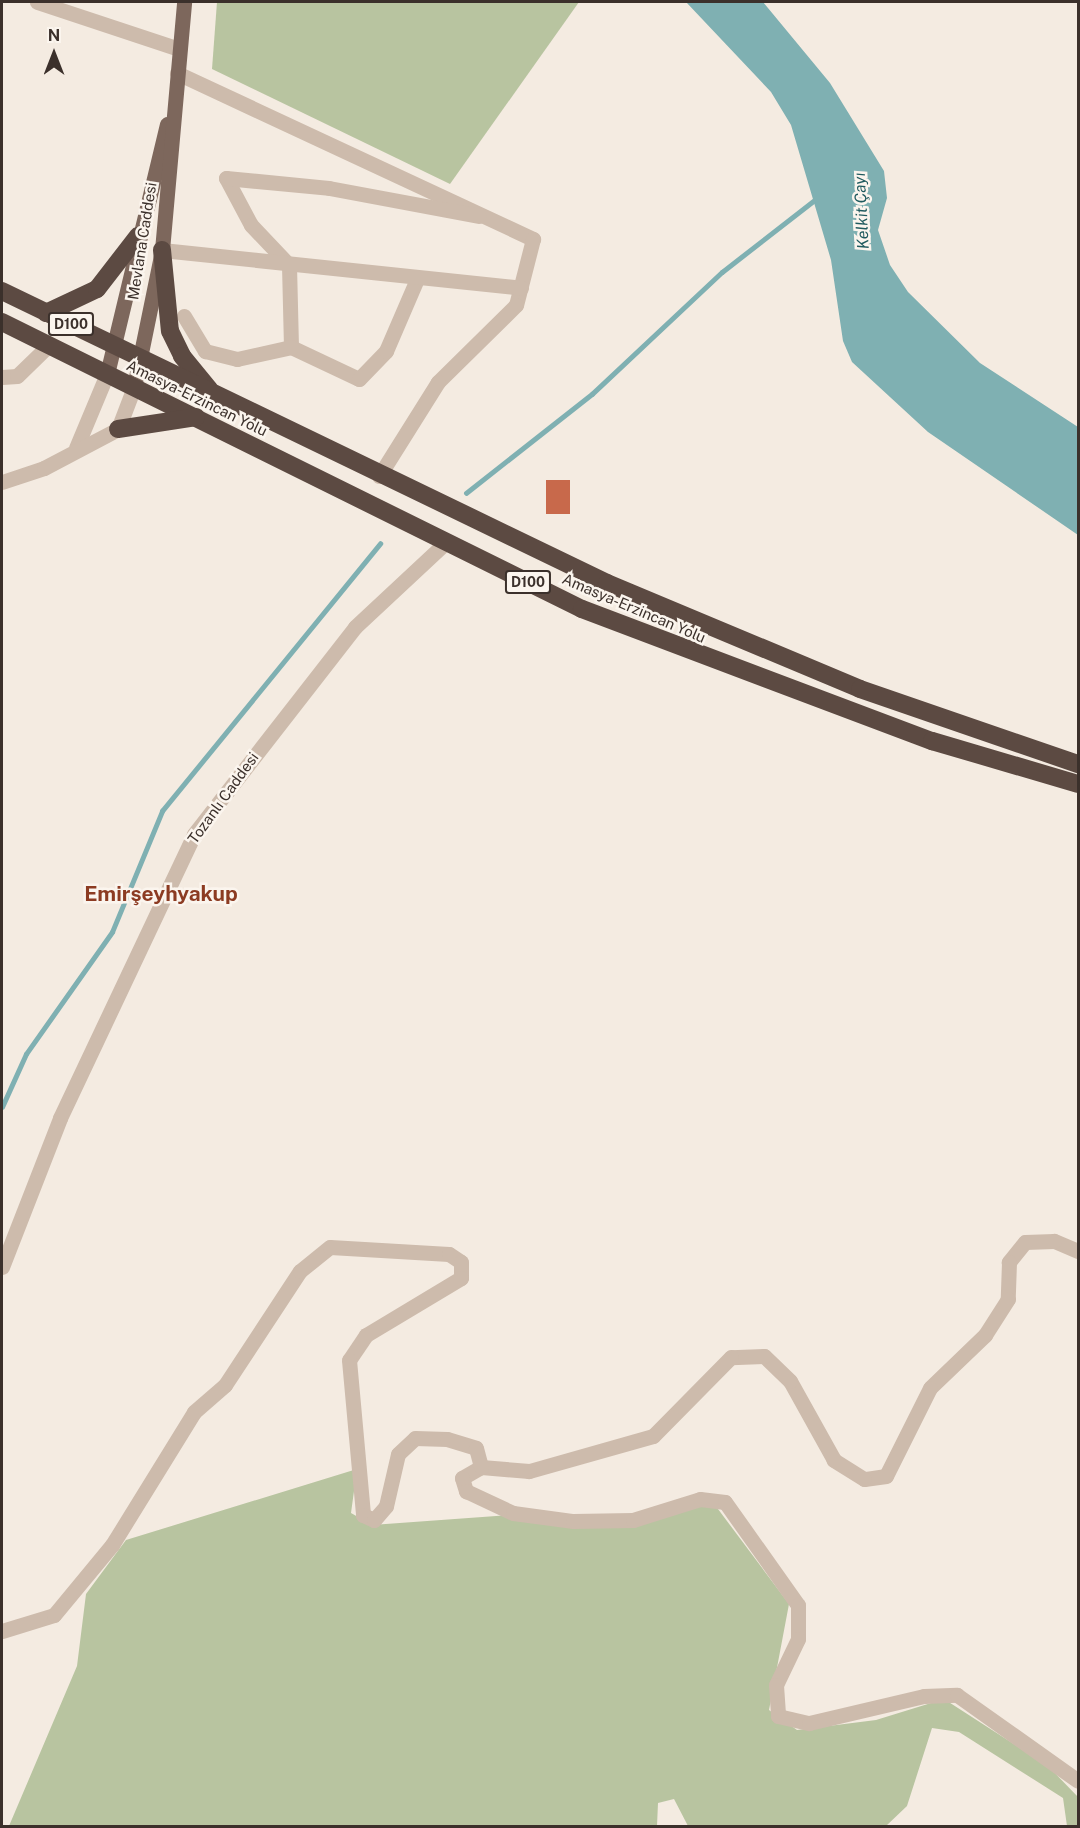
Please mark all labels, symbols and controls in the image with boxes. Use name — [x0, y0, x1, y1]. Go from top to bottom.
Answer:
north arrow — [24, 24, 84, 84]
text: N — [48, 26, 60, 45]
water label: Kelkit Çayı — [850, 172, 874, 250]
street label: Mevlana Caddesi — [124, 181, 160, 301]
road number: D100 — [47, 313, 95, 335]
street label: Amasya-Erzincan Yolu — [124, 356, 270, 440]
street label: Amasya-Erzincan Yolu — [559, 570, 709, 646]
road number: D100 — [504, 571, 552, 593]
street label: Tozanlı Caddesi — [184, 749, 262, 847]
district label: Emirşeyhyakup — [84, 881, 238, 907]

